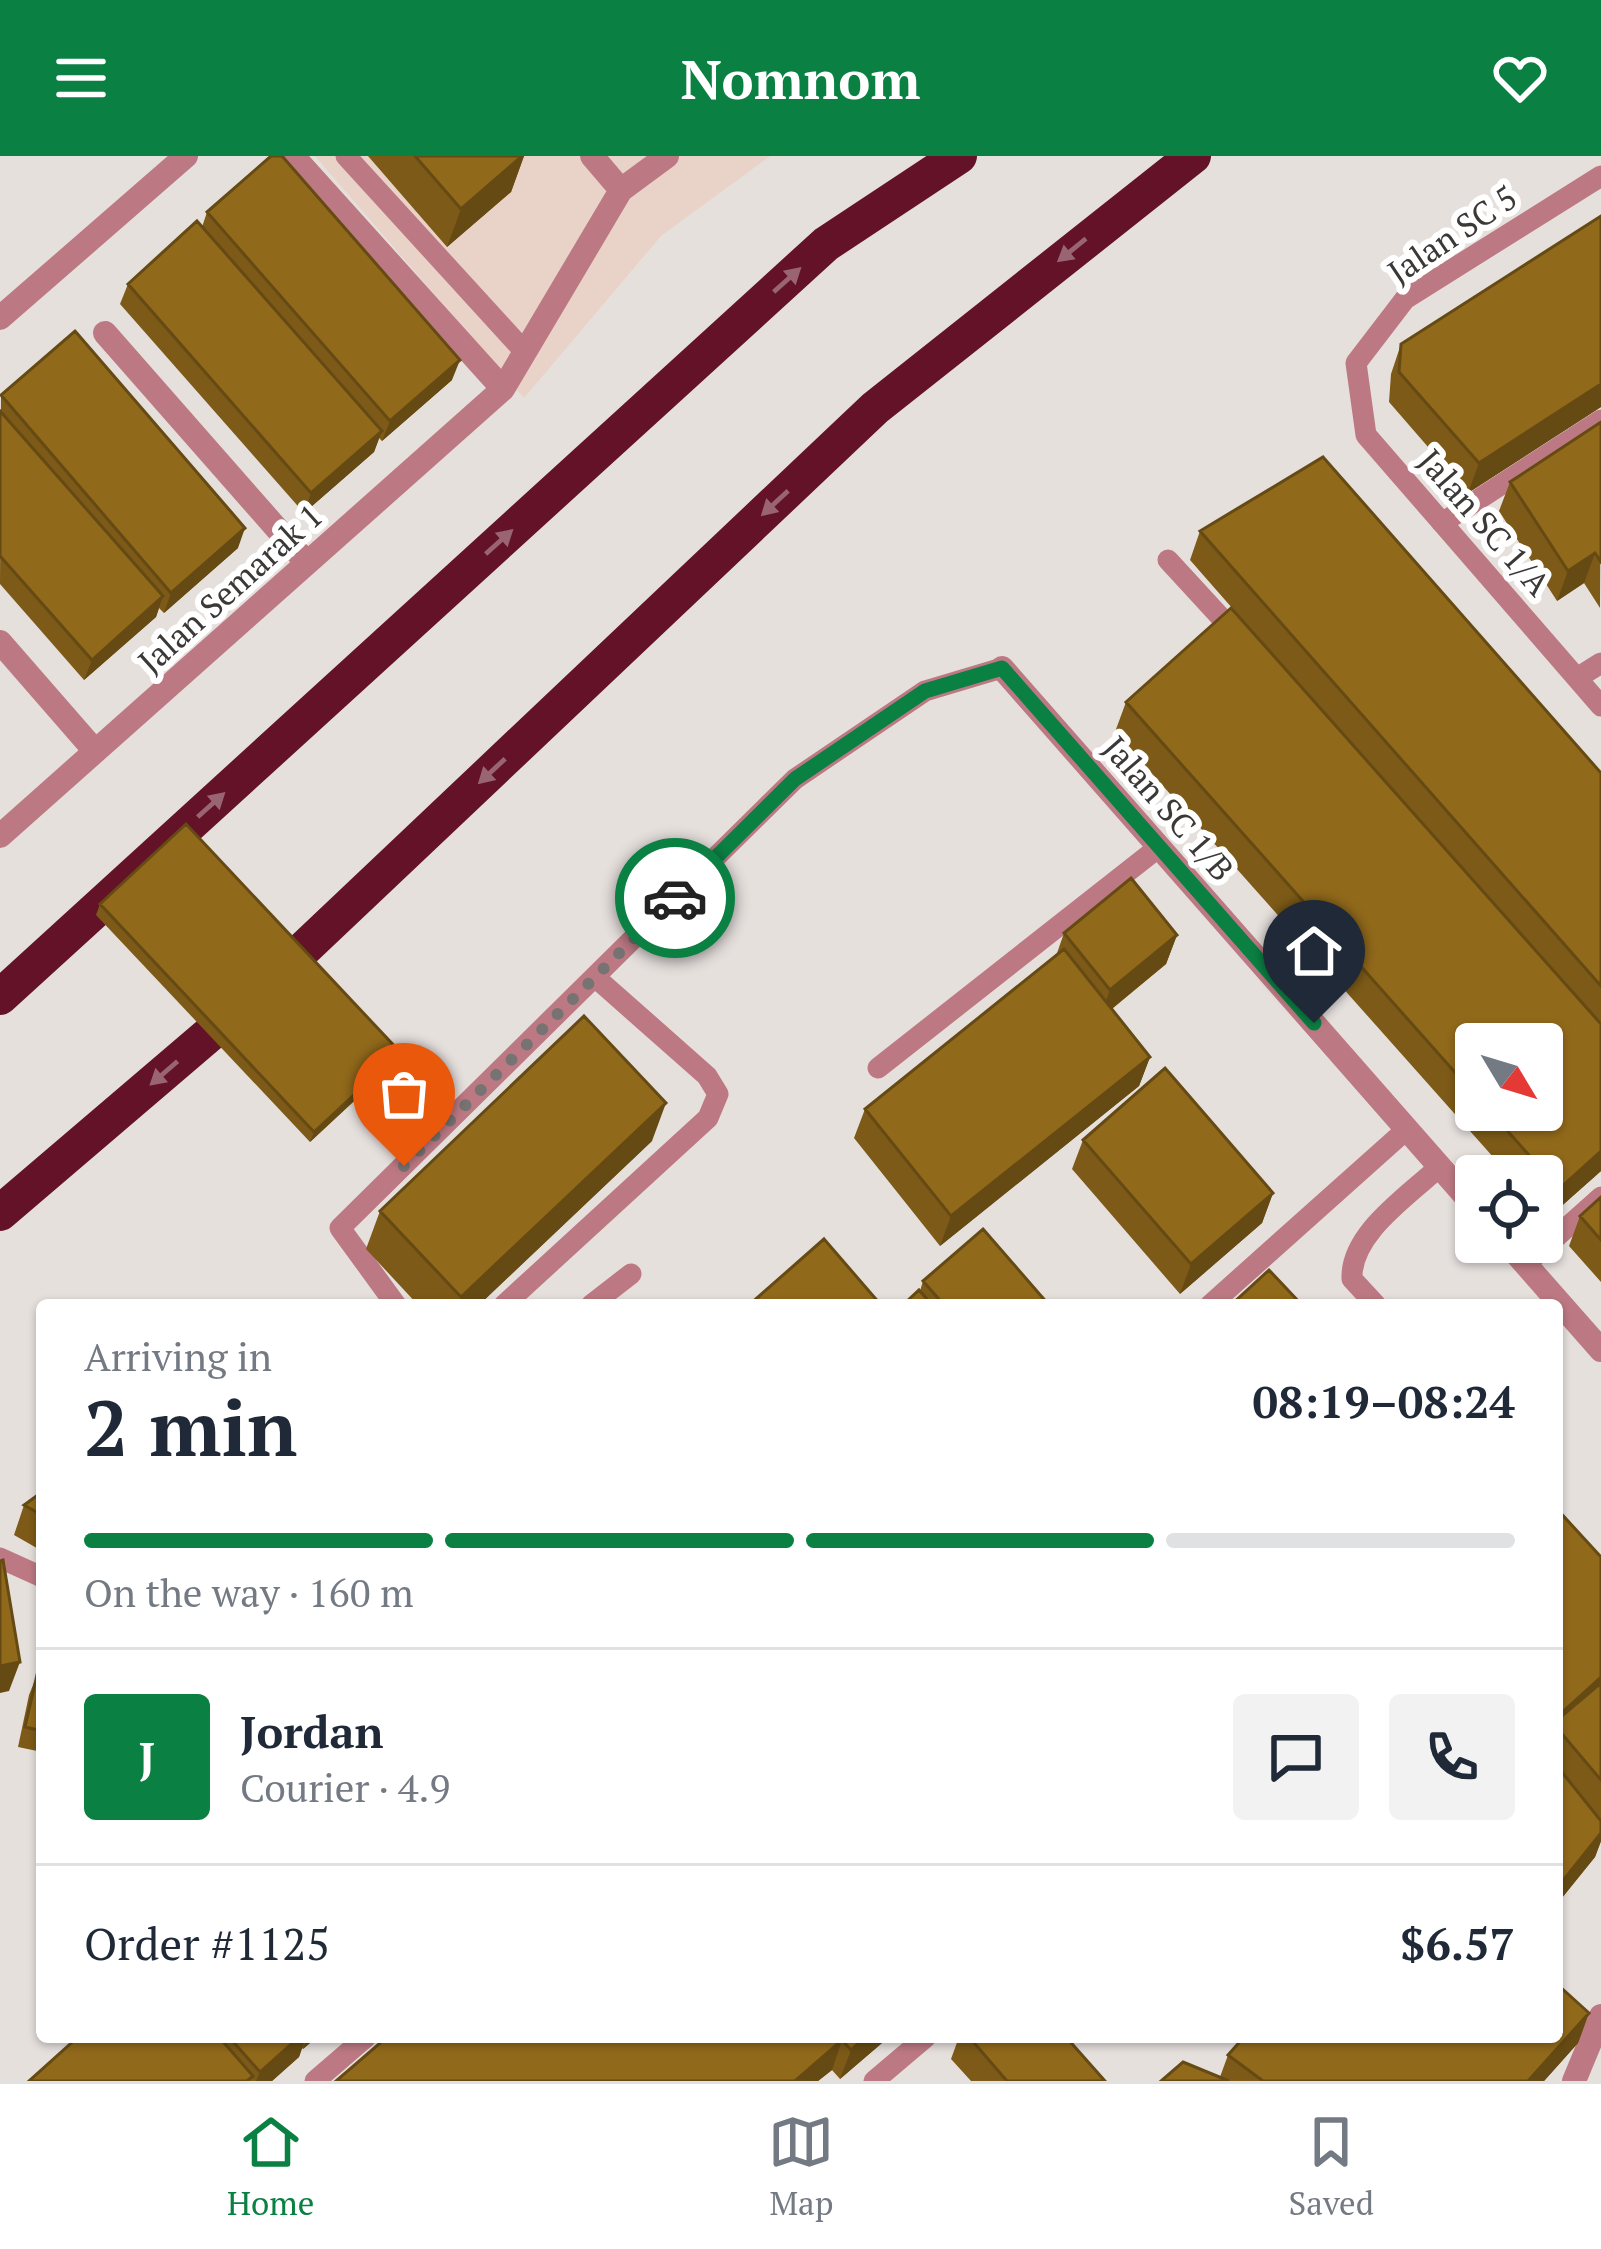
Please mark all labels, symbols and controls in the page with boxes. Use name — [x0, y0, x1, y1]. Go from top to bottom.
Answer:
text: Nomnom — [681, 43, 920, 114]
icon: menu — [48, 45, 114, 111]
icon: heart — [1487, 45, 1553, 111]
street label: Jalan SC 5 — [1379, 175, 1525, 293]
one-way arrow — [1057, 237, 1088, 263]
one-way arrow — [772, 267, 801, 294]
street label: Jalan SC 1/A — [1410, 440, 1561, 605]
one-way arrow — [761, 488, 790, 516]
street label: Jalan Semarak 1 — [129, 494, 331, 682]
one-way arrow — [484, 529, 513, 557]
street label: Jalan SC 1/B — [1094, 727, 1244, 889]
one-way arrow — [478, 757, 507, 784]
one-way arrow — [196, 792, 225, 819]
courier — [615, 838, 735, 958]
icon: car — [642, 865, 708, 931]
pin — [1263, 900, 1365, 1023]
icon: home — [1281, 918, 1347, 984]
north arrow — [1455, 1023, 1563, 1131]
map controls — [1455, 1023, 1563, 1263]
pin — [353, 1043, 455, 1166]
one-way arrow — [149, 1059, 179, 1086]
icon: bag — [371, 1061, 437, 1127]
button: locate — [1455, 1155, 1563, 1263]
text: Arriving in — [84, 1330, 272, 1382]
text: 08:19–08:24 — [1253, 1371, 1515, 1431]
text: 2 min — [84, 1375, 297, 1478]
text: On the way · 160 m — [84, 1566, 414, 1618]
button: chat — [1233, 1694, 1359, 1820]
button: phone — [1389, 1694, 1515, 1820]
text: Jordan — [240, 1701, 384, 1761]
text: J — [139, 1727, 155, 1787]
text: Courier · 4.9 — [240, 1761, 450, 1813]
text: Order #1125 — [84, 1913, 330, 1973]
text: $6.57 — [1400, 1913, 1515, 1973]
tab: Home — [227, 2109, 314, 2224]
tab: Map — [768, 2109, 834, 2224]
tab: Saved — [1289, 2109, 1374, 2224]

